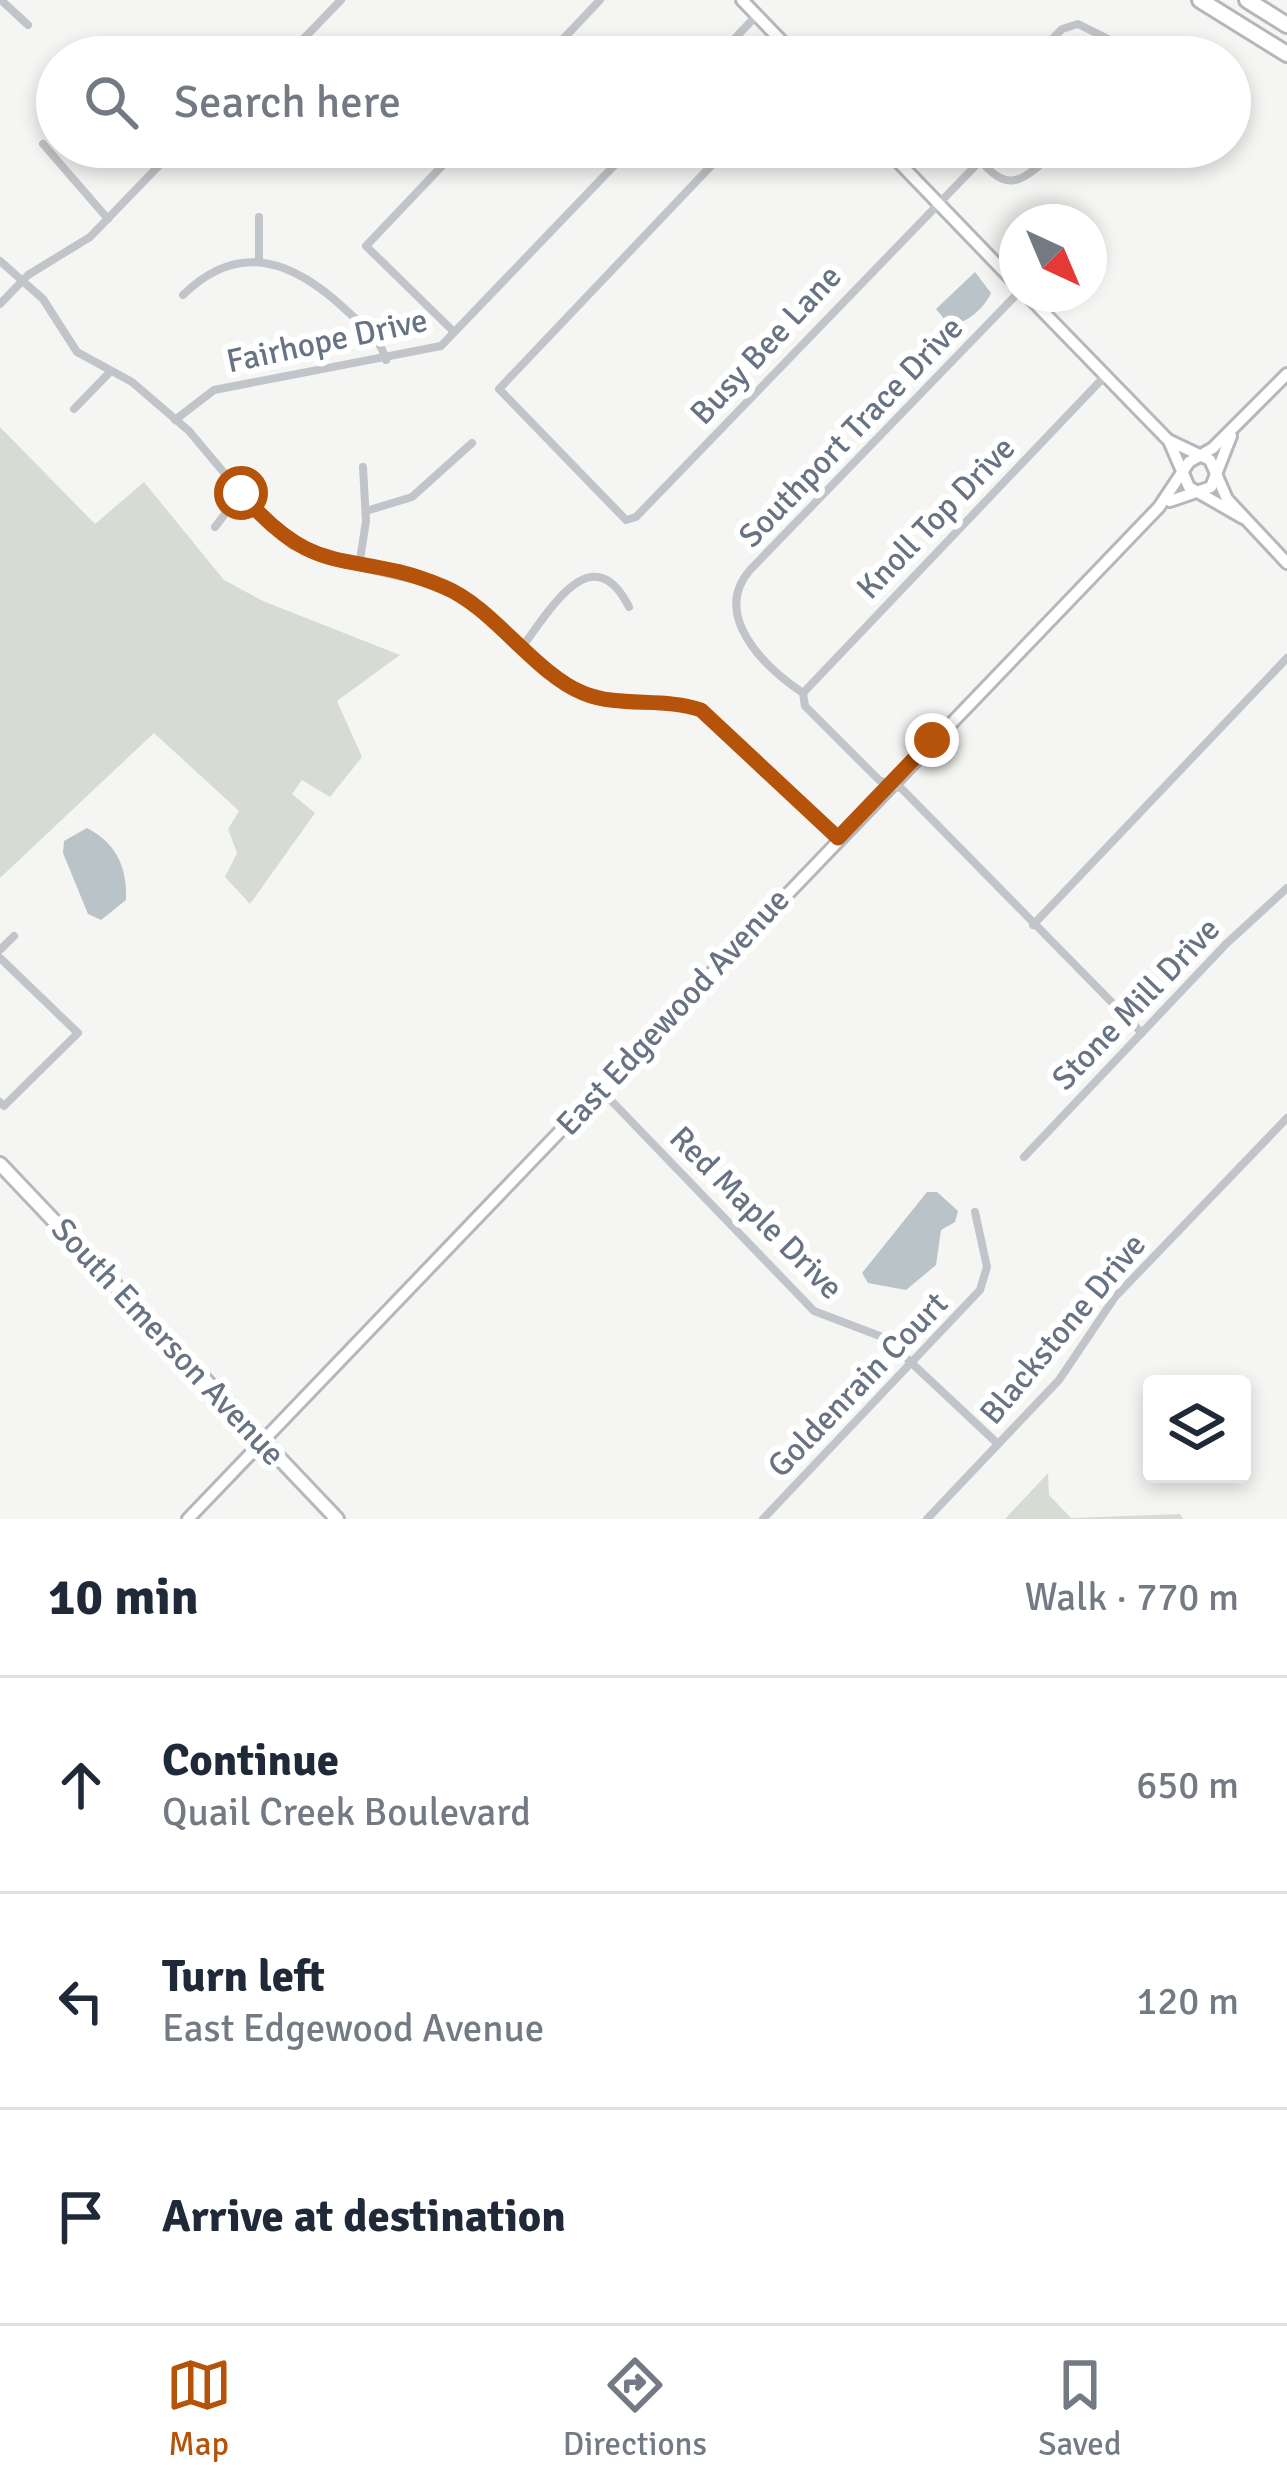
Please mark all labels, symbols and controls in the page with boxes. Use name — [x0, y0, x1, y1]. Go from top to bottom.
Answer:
search box — [36, 36, 1251, 168]
icon: search — [78, 69, 144, 135]
text: Search here — [174, 75, 401, 130]
north arrow — [999, 204, 1107, 312]
street label: Busy Bee Lane — [682, 257, 850, 433]
street label: Fairhope Drive — [223, 300, 431, 382]
street label: Southport Trace Drive — [730, 308, 972, 556]
street label: Knoll Top Drive — [848, 428, 1024, 608]
route start — [214, 466, 268, 520]
route end — [905, 713, 959, 767]
street label: East Edgewood Avenue — [548, 880, 798, 1144]
street label: Stone Mill Drive — [1043, 909, 1229, 1099]
street label: Red Maple Drive — [661, 1118, 851, 1308]
street label: South Emerson Avenue — [43, 1210, 293, 1474]
street label: Blackstone Drive — [971, 1225, 1155, 1433]
street label: Goldenrain Court — [759, 1284, 957, 1486]
map controls — [1143, 1375, 1251, 1483]
button: layers — [1143, 1375, 1251, 1483]
text: 10 min — [48, 1566, 199, 1629]
text: Walk · 770 m — [1025, 1573, 1239, 1621]
text: Continue — [162, 1733, 339, 1788]
icon: ahead — [48, 1752, 114, 1818]
text: 650 m — [1136, 1761, 1239, 1809]
text: Quail Creek Boulevard — [162, 1788, 531, 1836]
text: Turn left — [162, 1949, 325, 2004]
icon: left — [48, 1968, 114, 2034]
text: 120 m — [1136, 1977, 1239, 2025]
text: East Edgewood Avenue — [162, 2004, 544, 2052]
icon: arrive — [48, 2184, 114, 2250]
text: Arrive at destination — [162, 2189, 566, 2244]
tab: Map — [166, 2352, 232, 2465]
tab: Directions — [563, 2352, 707, 2465]
tab: Saved — [1038, 2352, 1121, 2465]

